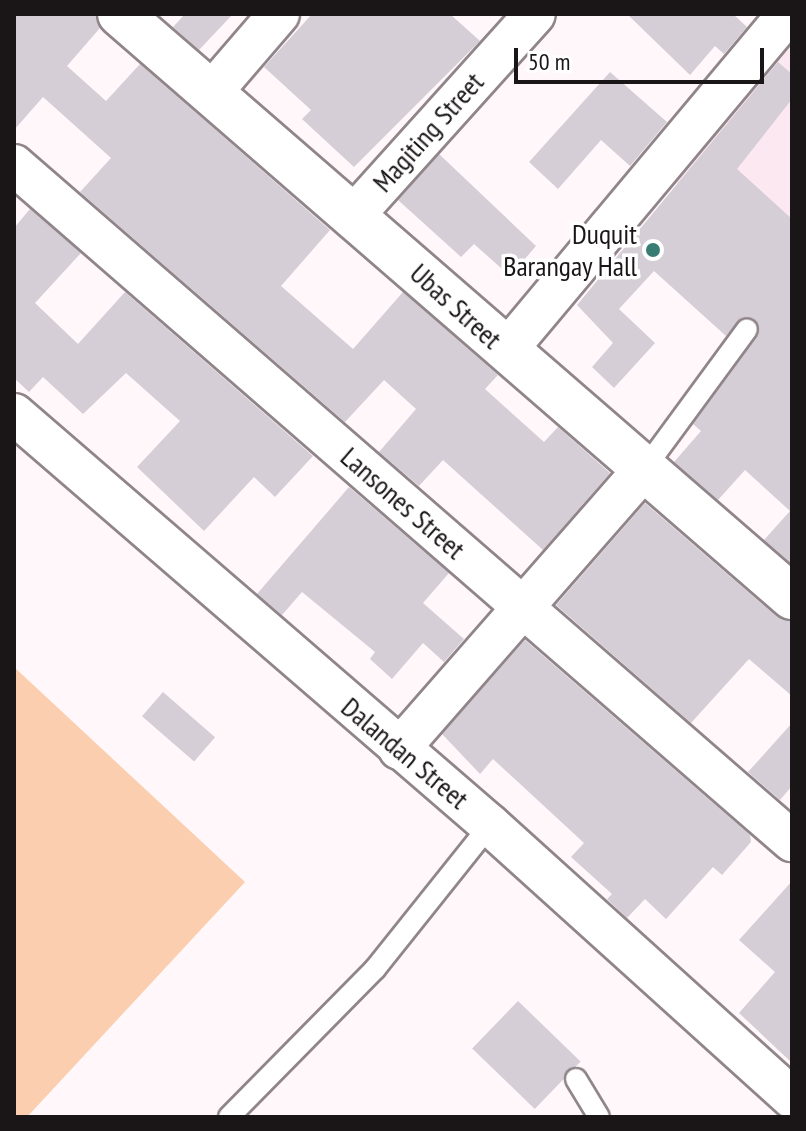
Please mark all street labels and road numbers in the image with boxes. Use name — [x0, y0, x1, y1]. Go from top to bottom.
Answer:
street label: Magiting Street — [366, 65, 490, 199]
street label: Ubas Street — [403, 256, 509, 356]
street label: Lansones Street — [334, 440, 472, 566]
street label: Dalandan Street — [335, 690, 475, 816]

